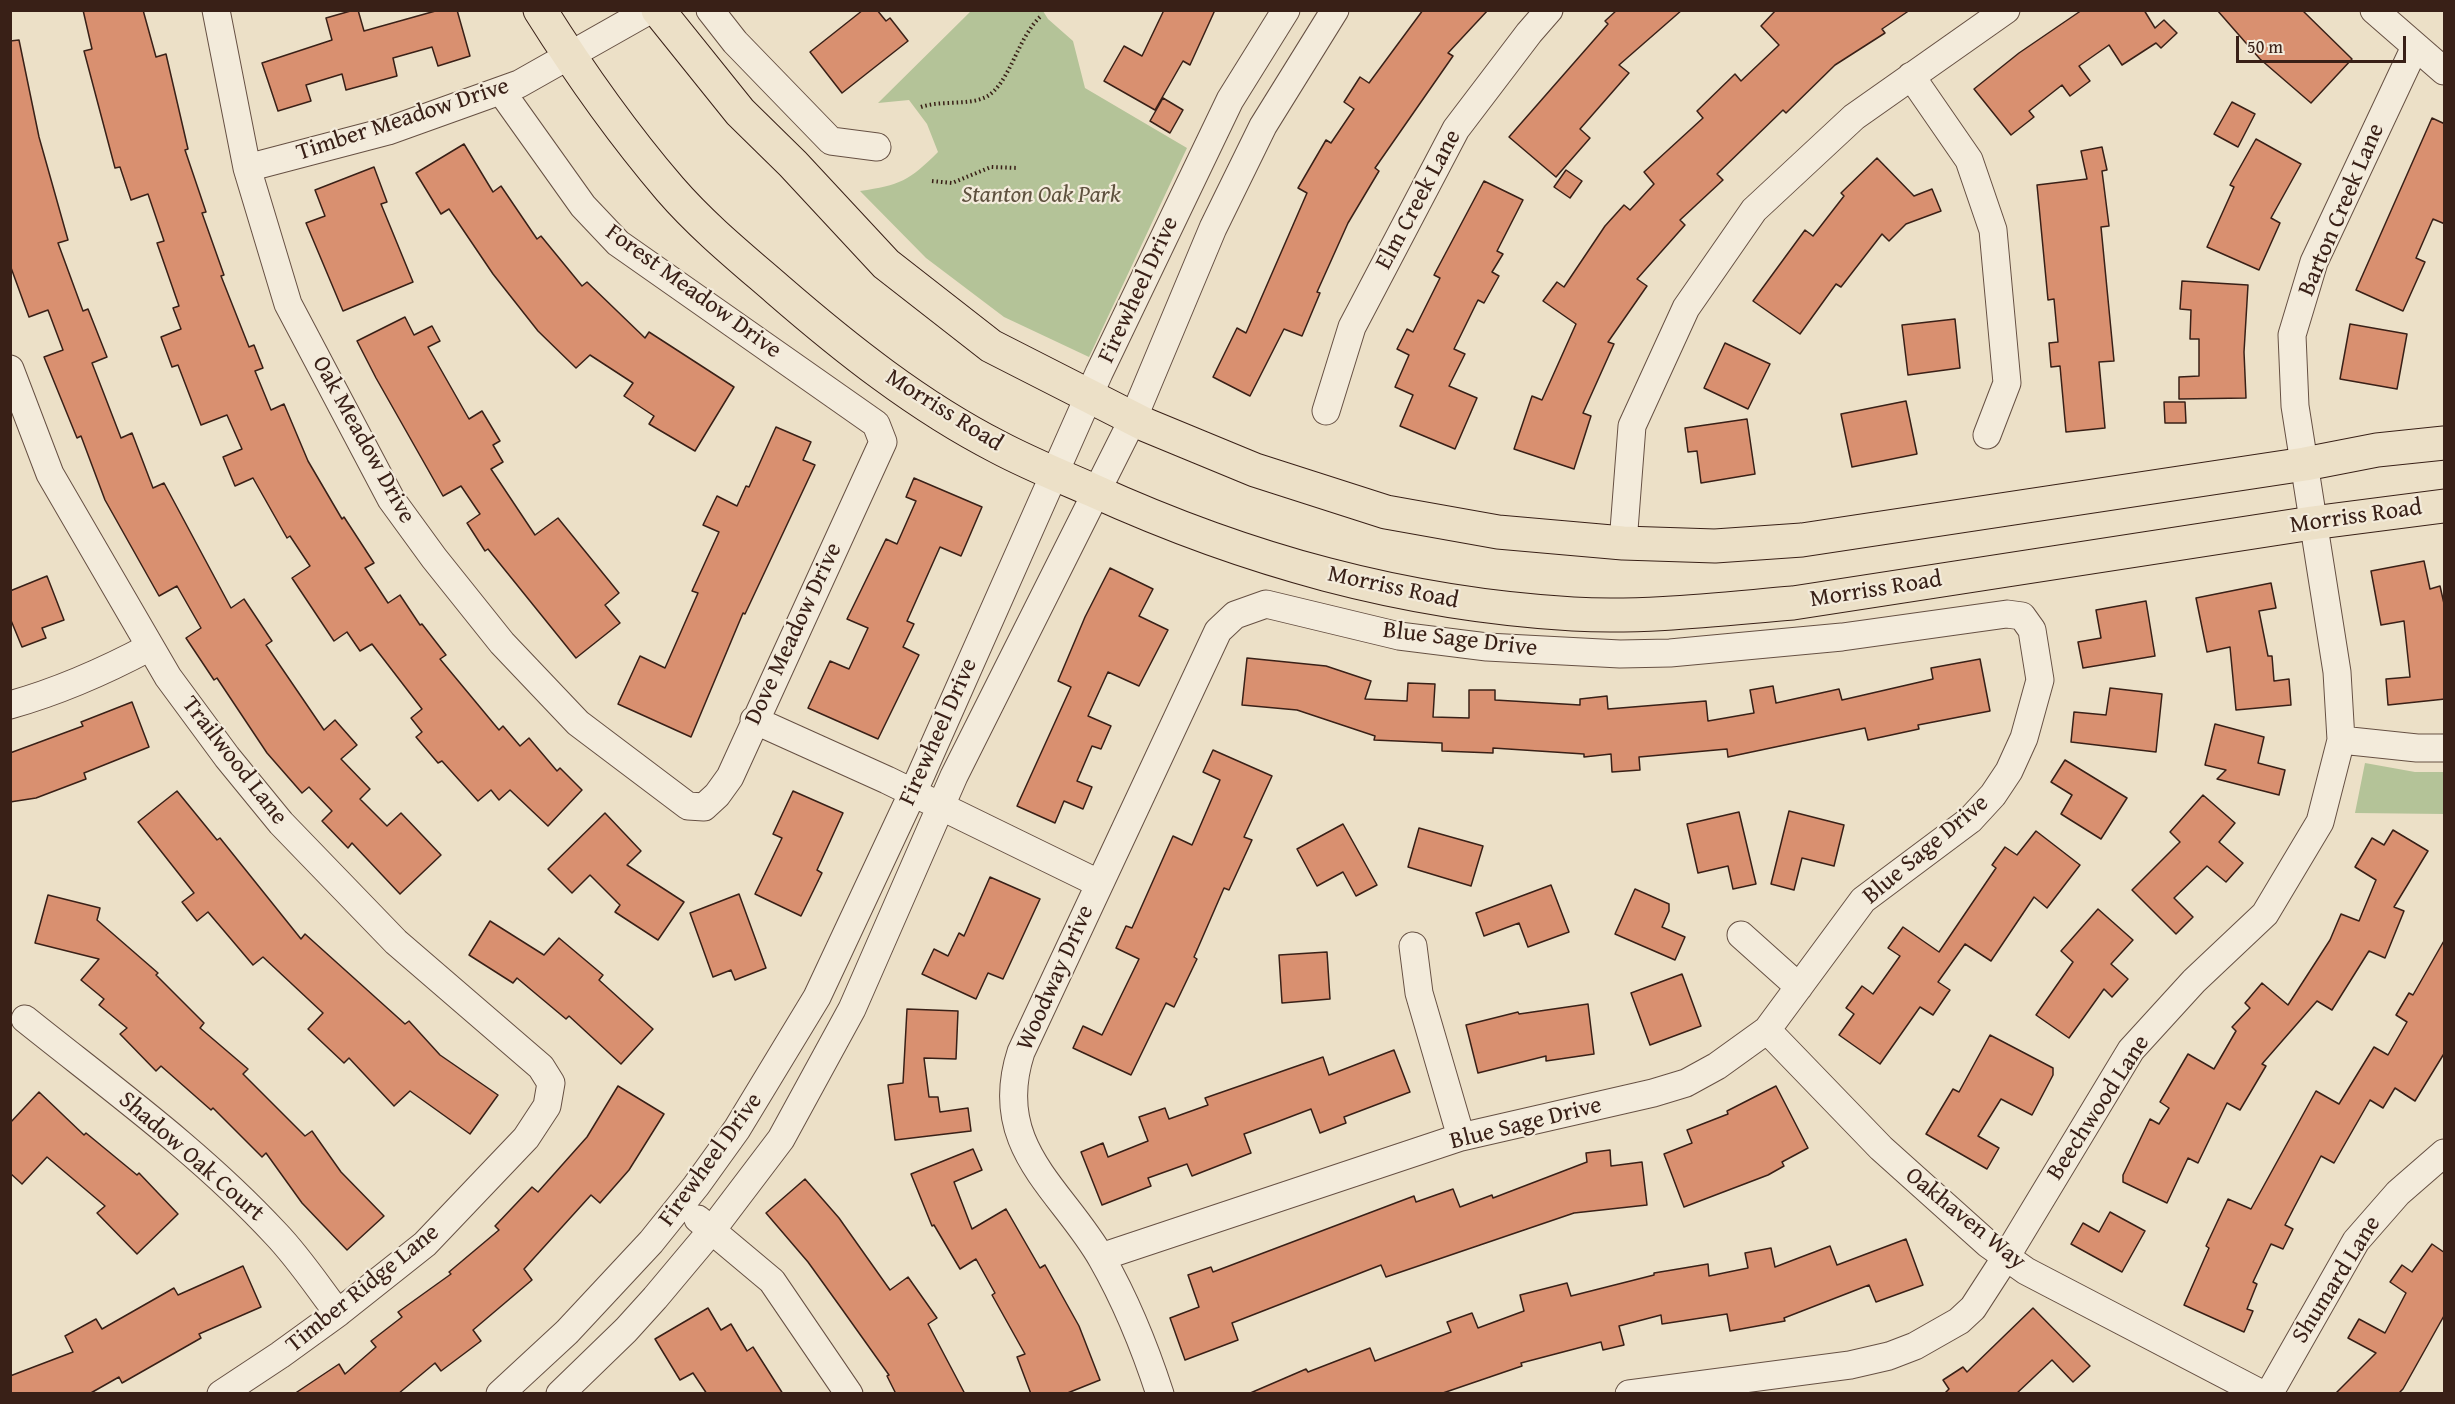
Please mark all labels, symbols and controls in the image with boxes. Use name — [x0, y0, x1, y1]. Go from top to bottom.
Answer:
scale bar — [2239, 24, 2408, 62]
text: 50 m — [2247, 33, 2283, 60]
street label: Timber Meadow Drive — [293, 72, 513, 168]
street label: Barton Creek Lane — [2293, 119, 2391, 301]
street label: Elm Creek Lane — [1370, 125, 1468, 275]
park label: Stanton Oak Park — [961, 182, 1121, 210]
street label: Firewheel Drive — [1093, 212, 1185, 368]
street label: Forest Meadow Drive — [599, 219, 787, 365]
street label: Oak Meadow Drive — [305, 351, 421, 529]
street label: Morriss Road — [880, 364, 1008, 458]
street label: Morriss Road — [2288, 493, 2424, 541]
street label: Dove Meadow Drive — [739, 538, 849, 730]
street label: Morriss Road — [1325, 560, 1461, 616]
street label: Morriss Road — [1808, 565, 1944, 615]
street label: Blue Sage Drive — [1381, 616, 1539, 664]
street label: Firewheel Drive — [894, 654, 984, 810]
street label: Trailwood Lane — [175, 691, 293, 831]
street label: Blue Sage Drive — [1857, 789, 1995, 911]
street label: Woodway Drive — [1011, 901, 1101, 1055]
street label: Beechwood Lane — [2041, 1030, 2157, 1186]
street label: Shadow Oak Court — [112, 1086, 270, 1228]
street label: Firewheel Drive — [653, 1088, 769, 1232]
street label: Blue Sage Drive — [1447, 1091, 1605, 1157]
street label: Oakhaven Way — [1899, 1162, 2031, 1276]
street label: Shumard Lane — [2286, 1211, 2388, 1349]
street label: Timber Ridge Lane — [281, 1219, 445, 1359]

